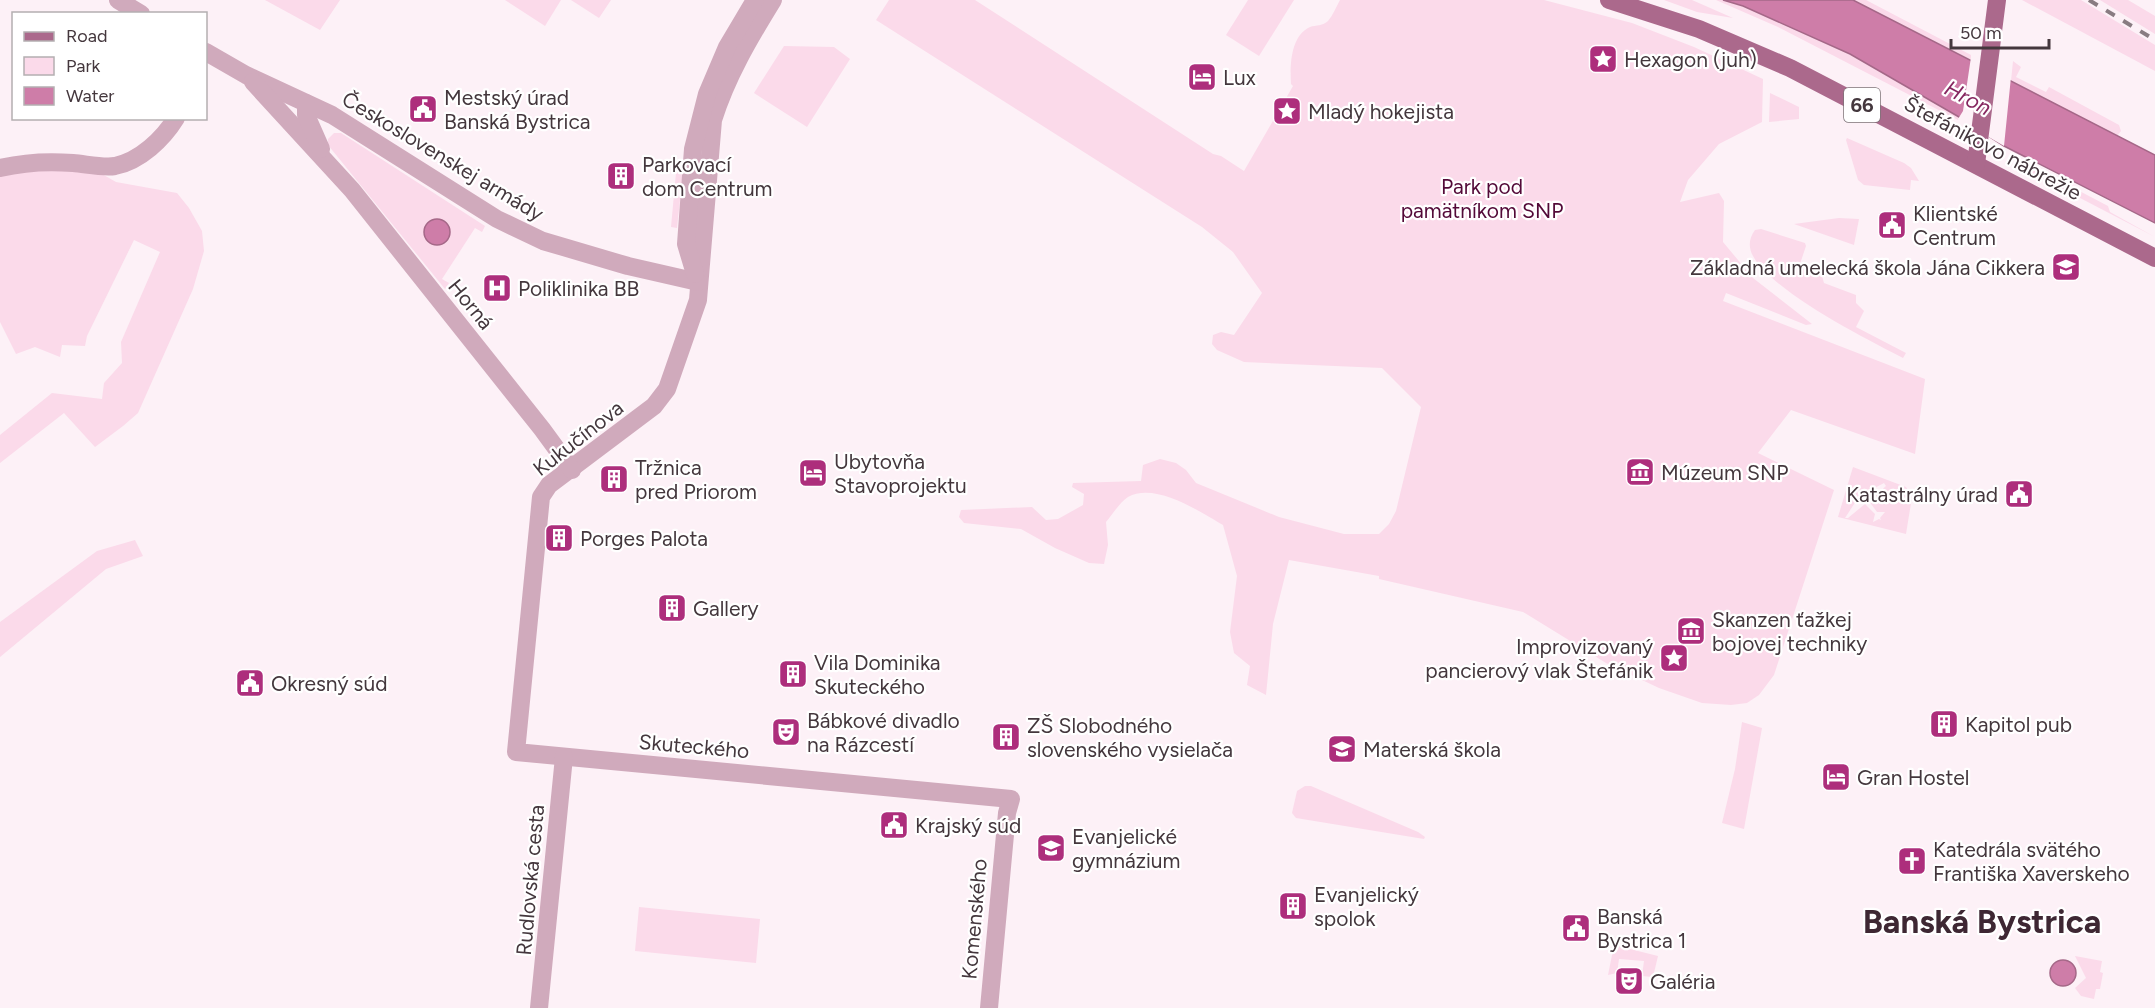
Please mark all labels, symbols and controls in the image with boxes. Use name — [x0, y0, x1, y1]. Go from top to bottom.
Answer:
legend — [12, 12, 207, 120]
scale bar — [1951, 12, 2048, 50]
text: 50 m — [1960, 22, 2002, 44]
text: Road — [66, 25, 107, 47]
place icon: Hexagon (juh) — [1587, 43, 1619, 75]
place label: Hexagon (juh) — [1624, 47, 1757, 72]
text: Park — [66, 55, 101, 77]
hotel icon: Lux — [1186, 61, 1218, 93]
place label: Lux — [1223, 65, 1256, 90]
water label: Hron — [1940, 75, 1996, 121]
text: Water — [66, 85, 114, 107]
place label: Mestský úrad Banská Bystrica — [444, 85, 591, 134]
street label: Československej armády — [338, 86, 548, 226]
road number: 66 — [1844, 88, 1880, 122]
street label: Štefánikovo nábrežie — [1900, 91, 2086, 205]
public building icon: Mestský úrad Banská Bystrica — [407, 93, 439, 125]
place icon: Mladý hokejista — [1271, 95, 1303, 127]
place label: Mladý hokejista — [1308, 99, 1454, 124]
place label: Parkovací dom Centrum — [642, 152, 773, 201]
building icon: Parkovací dom Centrum — [605, 160, 637, 192]
park label: Park pod pamätníkom SNP — [1401, 174, 1563, 223]
place label: Klientské Centrum — [1913, 201, 1998, 250]
public building icon: Klientské Centrum — [1876, 209, 1908, 241]
school or university icon: Základná umelecká škola Jána Cikkera — [2050, 251, 2082, 283]
place label: Základná umelecká škola Jána Cikkera — [1690, 255, 2045, 280]
hospital icon: Poliklinika BB — [481, 272, 513, 304]
street label: Horná — [443, 274, 499, 334]
place label: Poliklinika BB — [518, 276, 639, 301]
street label: Kukučínova — [528, 395, 628, 481]
place label: Ubytovňa Stavoprojektu — [834, 449, 967, 498]
place label: Tržnica pred Priorom — [635, 455, 757, 504]
museum icon: Múzeum SNP — [1624, 456, 1656, 488]
hotel icon: Ubytovňa Stavoprojektu — [797, 457, 829, 489]
place label: Múzeum SNP — [1661, 460, 1788, 485]
building icon: Tržnica pred Priorom — [598, 463, 630, 495]
public building icon: Katastrálny úrad — [2003, 478, 2035, 510]
place label: Katastrálny úrad — [1846, 482, 1998, 507]
building icon: Porges Palota — [543, 522, 575, 554]
place label: Porges Palota — [580, 526, 708, 551]
building icon: Gallery — [656, 592, 688, 624]
place label: Gallery — [693, 596, 759, 621]
place label: Skanzen ťažkej bojovej techniky — [1712, 607, 1867, 656]
museum icon: Skanzen ťažkej bojovej techniky — [1675, 615, 1707, 647]
place label: Improvizovaný pancierový vlak Štefánik — [1425, 634, 1654, 683]
place icon: Improvizovaný pancierový vlak Štefánik — [1658, 642, 1690, 674]
place label: Vila Dominika Skuteckého — [814, 650, 941, 699]
building icon: Vila Dominika Skuteckého — [777, 658, 809, 690]
public building icon: Okresný súd — [234, 667, 266, 699]
place label: Okresný súd — [271, 671, 387, 696]
place label: Bábkové divadlo na Rázcestí — [807, 708, 960, 757]
building icon: Kapitol pub — [1928, 708, 1960, 740]
place label: Kapitol pub — [1965, 712, 2072, 737]
place label: ZŠ Slobodného slovenského vysielača — [1027, 713, 1233, 762]
theatre icon: Bábkové divadlo na Rázcestí — [770, 716, 802, 748]
building icon: ZŠ Slobodného slovenského vysielača — [990, 721, 1022, 753]
street label: Skuteckého — [638, 729, 750, 763]
school or university icon: Materská škola — [1326, 733, 1358, 765]
place label: Materská škola — [1363, 737, 1501, 762]
hotel icon: Gran Hostel — [1820, 761, 1852, 793]
place label: Gran Hostel — [1857, 765, 1969, 790]
street label: Rudlovská cesta — [511, 803, 549, 957]
public building icon: Krajský súd — [878, 809, 910, 841]
place label: Krajský súd — [915, 813, 1021, 838]
place label: Evanjelické gymnázium — [1072, 824, 1180, 873]
school or university icon: Evanjelické gymnázium — [1035, 832, 1067, 864]
place label: Katedrála svätého Františka Xaverskeho — [1933, 837, 2130, 886]
church icon: Katedrála svätého Františka Xaverskeho — [1896, 845, 1928, 877]
street label: Komenského — [956, 858, 992, 980]
place label: Evanjelický spolok — [1314, 882, 1419, 931]
building icon: Evanjelický spolok — [1277, 890, 1309, 922]
district label: Banská Bystrica — [1863, 902, 2101, 941]
place label: Banská Bystrica 1 — [1597, 904, 1687, 953]
public building icon: Banská Bystrica 1 — [1560, 912, 1592, 944]
theatre icon: Galéria — [1613, 965, 1645, 997]
place label: Galéria — [1650, 969, 1715, 994]

